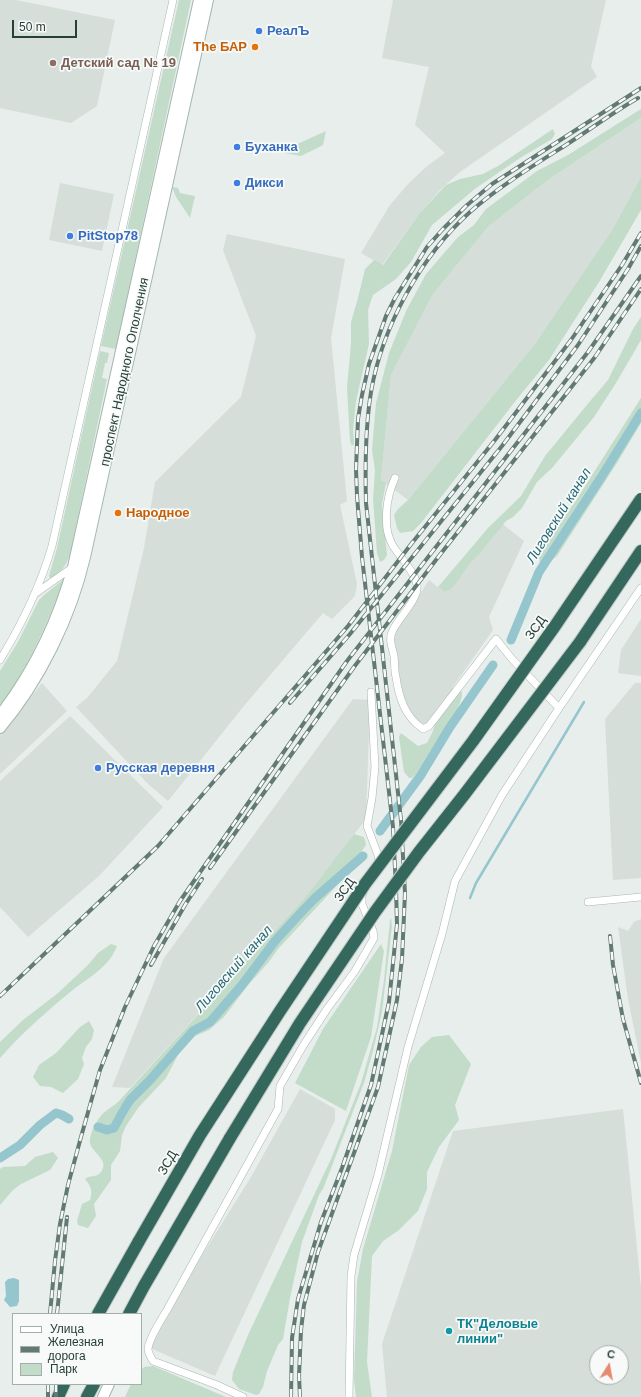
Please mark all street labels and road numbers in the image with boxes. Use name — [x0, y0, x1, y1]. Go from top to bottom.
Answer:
street label: проспект Народного Ополчения — [97, 276, 153, 468]
street label: ЗСД — [522, 613, 550, 643]
street label: ЗСД — [331, 875, 359, 905]
street label: ЗСД — [155, 1148, 181, 1178]

